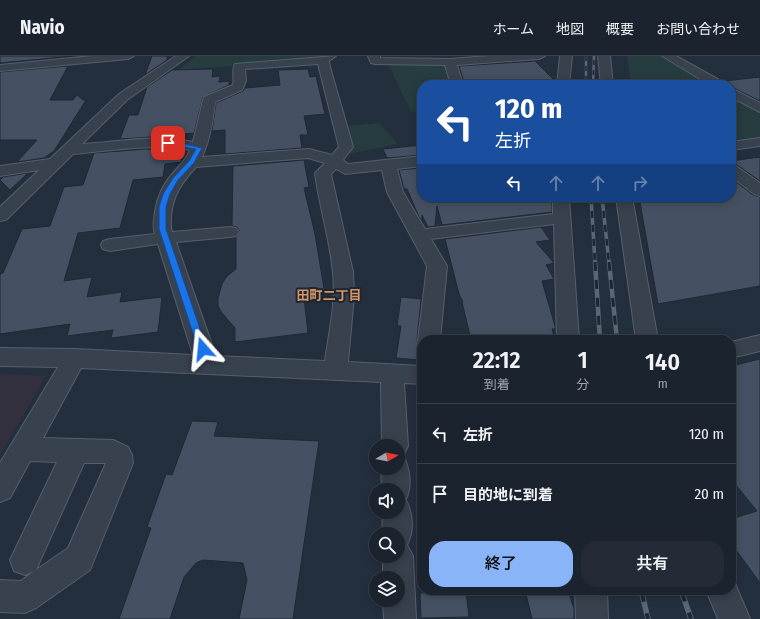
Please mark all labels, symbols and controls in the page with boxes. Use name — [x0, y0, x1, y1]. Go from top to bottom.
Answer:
text: Navio — [20, 16, 65, 39]
text: ホーム — [492, 21, 534, 38]
text: 地図 — [556, 21, 584, 38]
text: 概要 — [606, 21, 634, 38]
text: お問い合わせ — [656, 21, 740, 38]
text: 120 m — [495, 92, 562, 125]
icon: left — [429, 96, 481, 148]
pin — [151, 126, 185, 160]
text: 左折 — [495, 130, 531, 152]
icon: arrive — [157, 132, 179, 154]
icon: left — [503, 172, 525, 194]
icon: ahead — [545, 172, 567, 194]
icon: ahead — [587, 172, 609, 194]
icon: right — [629, 172, 651, 194]
district label: 田町二丁目 — [296, 288, 362, 303]
position arrow — [182, 328, 224, 370]
text: 22:12 — [473, 346, 520, 374]
text: 1 — [578, 346, 588, 374]
text: 140 — [645, 348, 680, 376]
text: m — [658, 376, 668, 391]
text: 到着 — [484, 377, 510, 392]
text: 分 — [576, 377, 589, 392]
icon: left — [429, 423, 451, 445]
text: 120 m — [689, 425, 724, 443]
text: 左折 — [463, 426, 493, 444]
north arrow — [369, 439, 405, 475]
map controls — [369, 439, 405, 607]
button: sound — [369, 483, 405, 519]
icon: arrive — [429, 483, 451, 505]
text: 20 m — [695, 485, 724, 503]
text: 目的地に到着 — [463, 486, 553, 504]
button: search — [369, 527, 405, 563]
button: 終了 — [429, 541, 573, 587]
button: 共有 — [581, 541, 724, 587]
button: layers — [369, 571, 405, 607]

